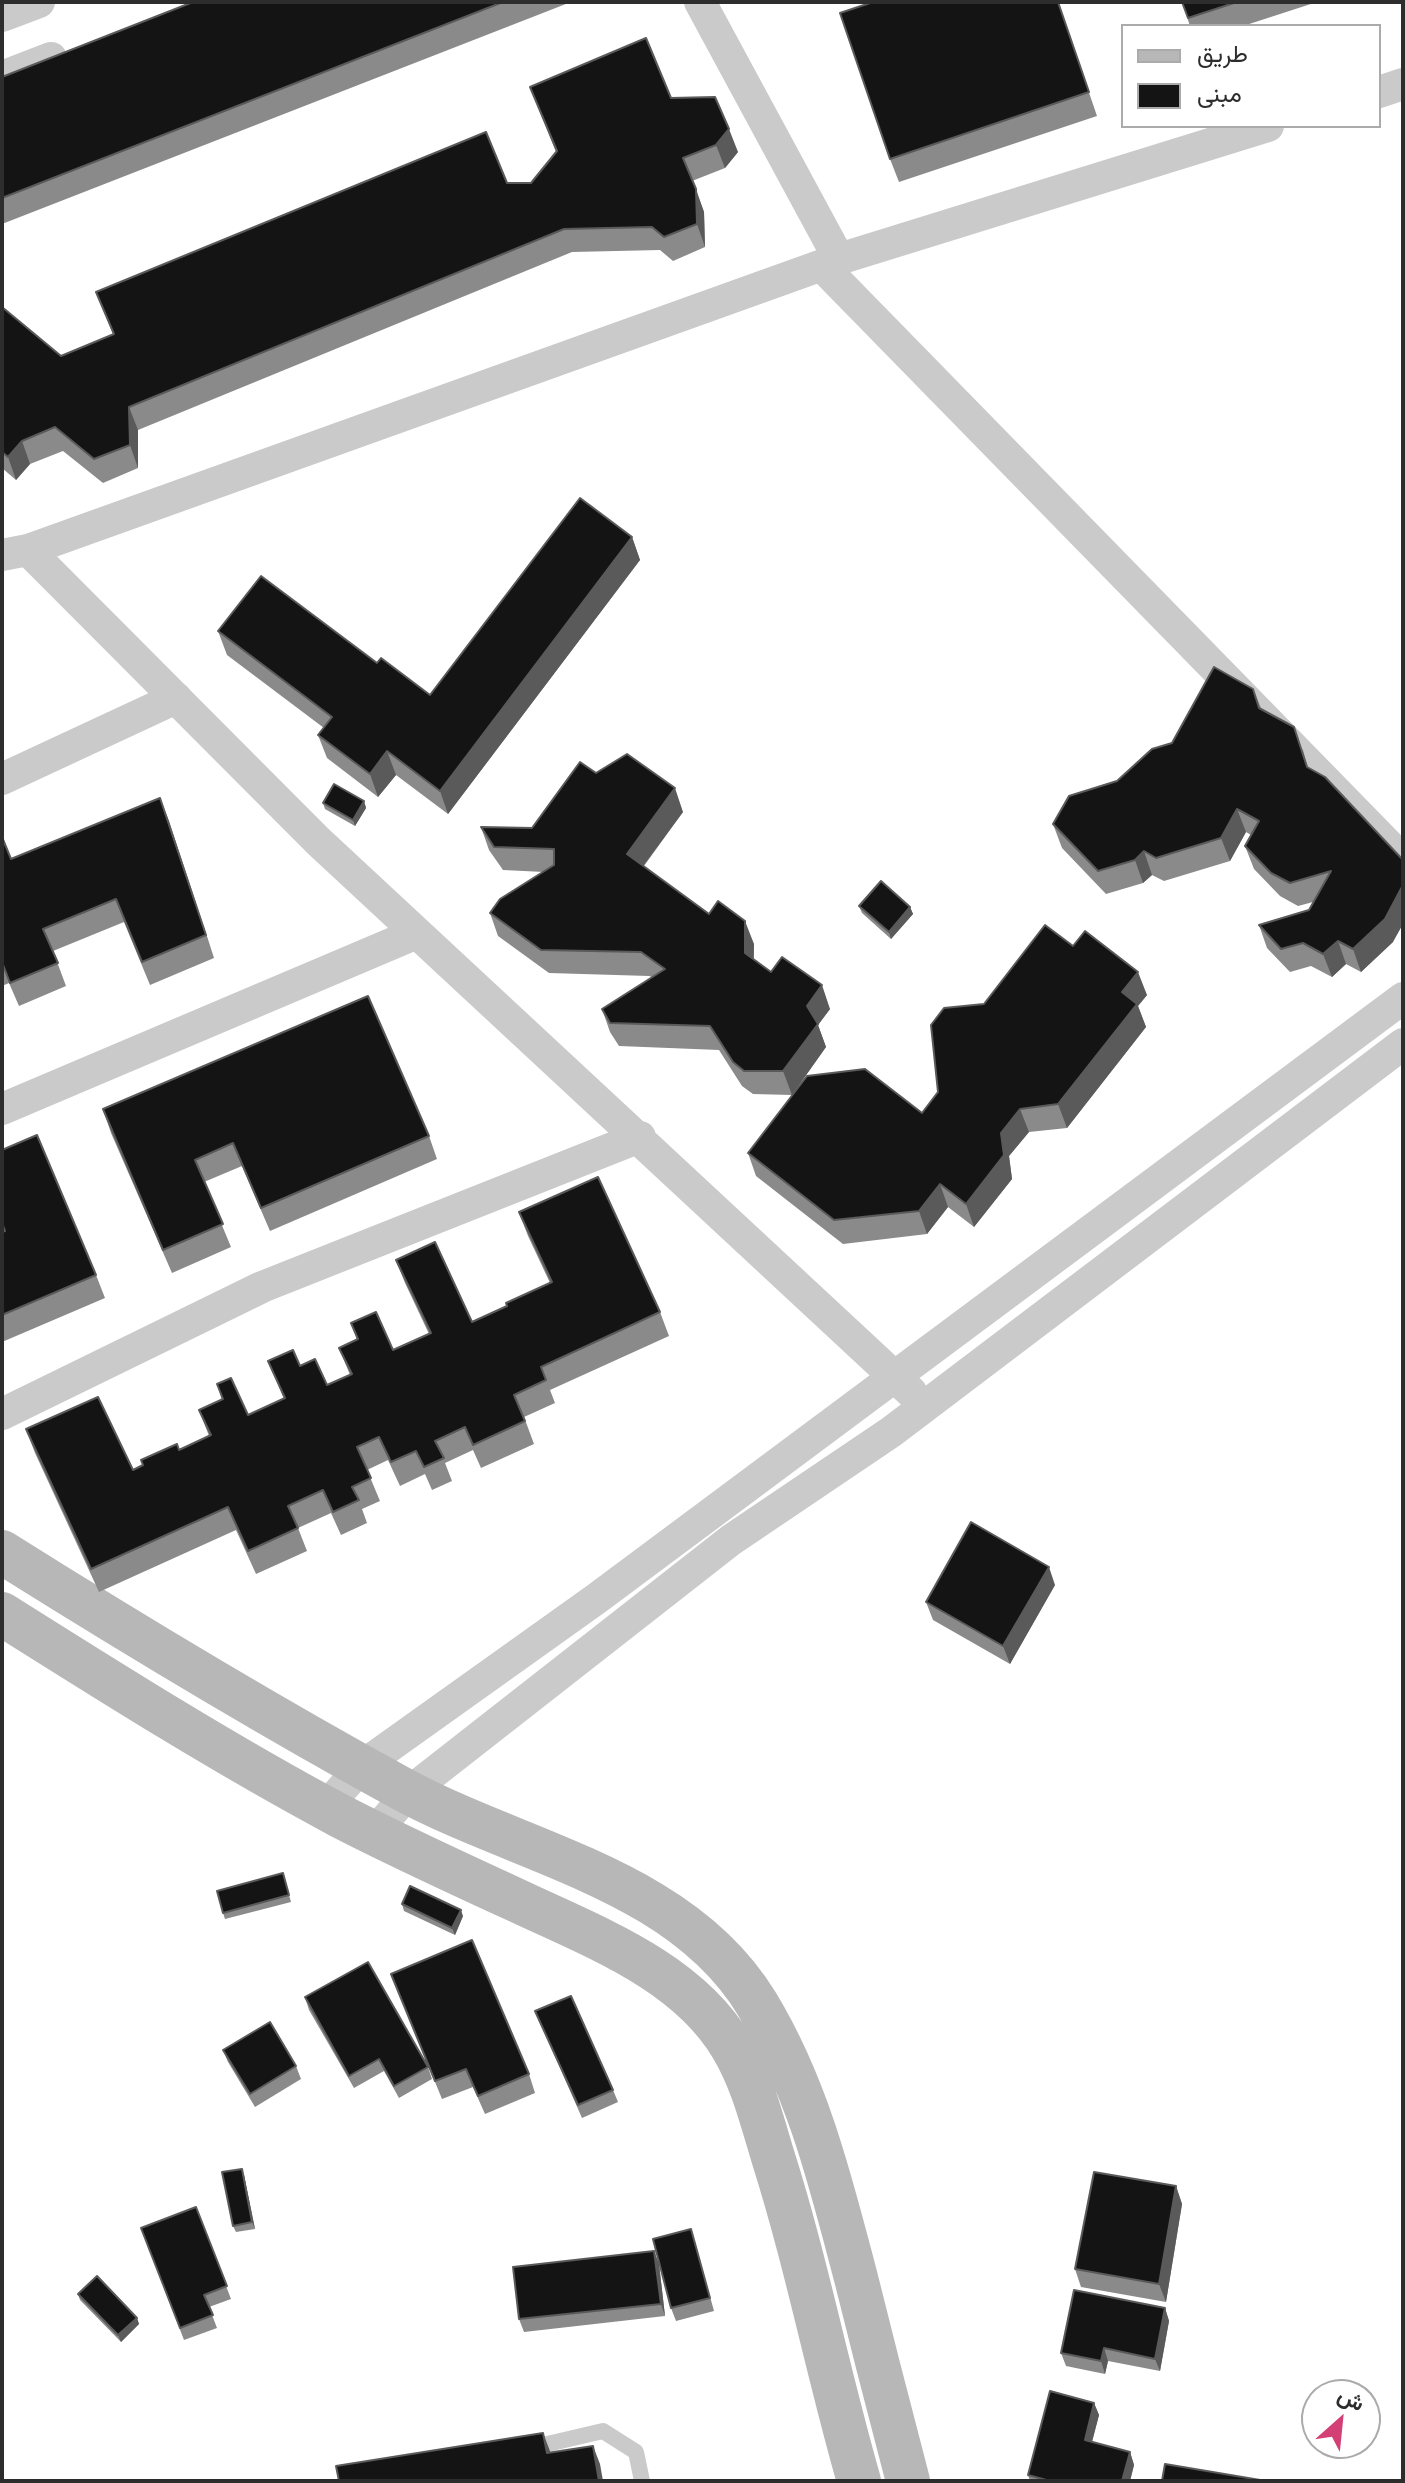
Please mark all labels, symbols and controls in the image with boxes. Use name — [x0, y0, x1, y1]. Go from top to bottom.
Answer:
legend — [1121, 24, 1381, 128]
text: طريق — [1197, 40, 1248, 68]
text: مبنى — [1197, 80, 1242, 108]
north arrow — [1301, 2379, 1381, 2459]
text: ش — [1333, 2381, 1369, 2417]

